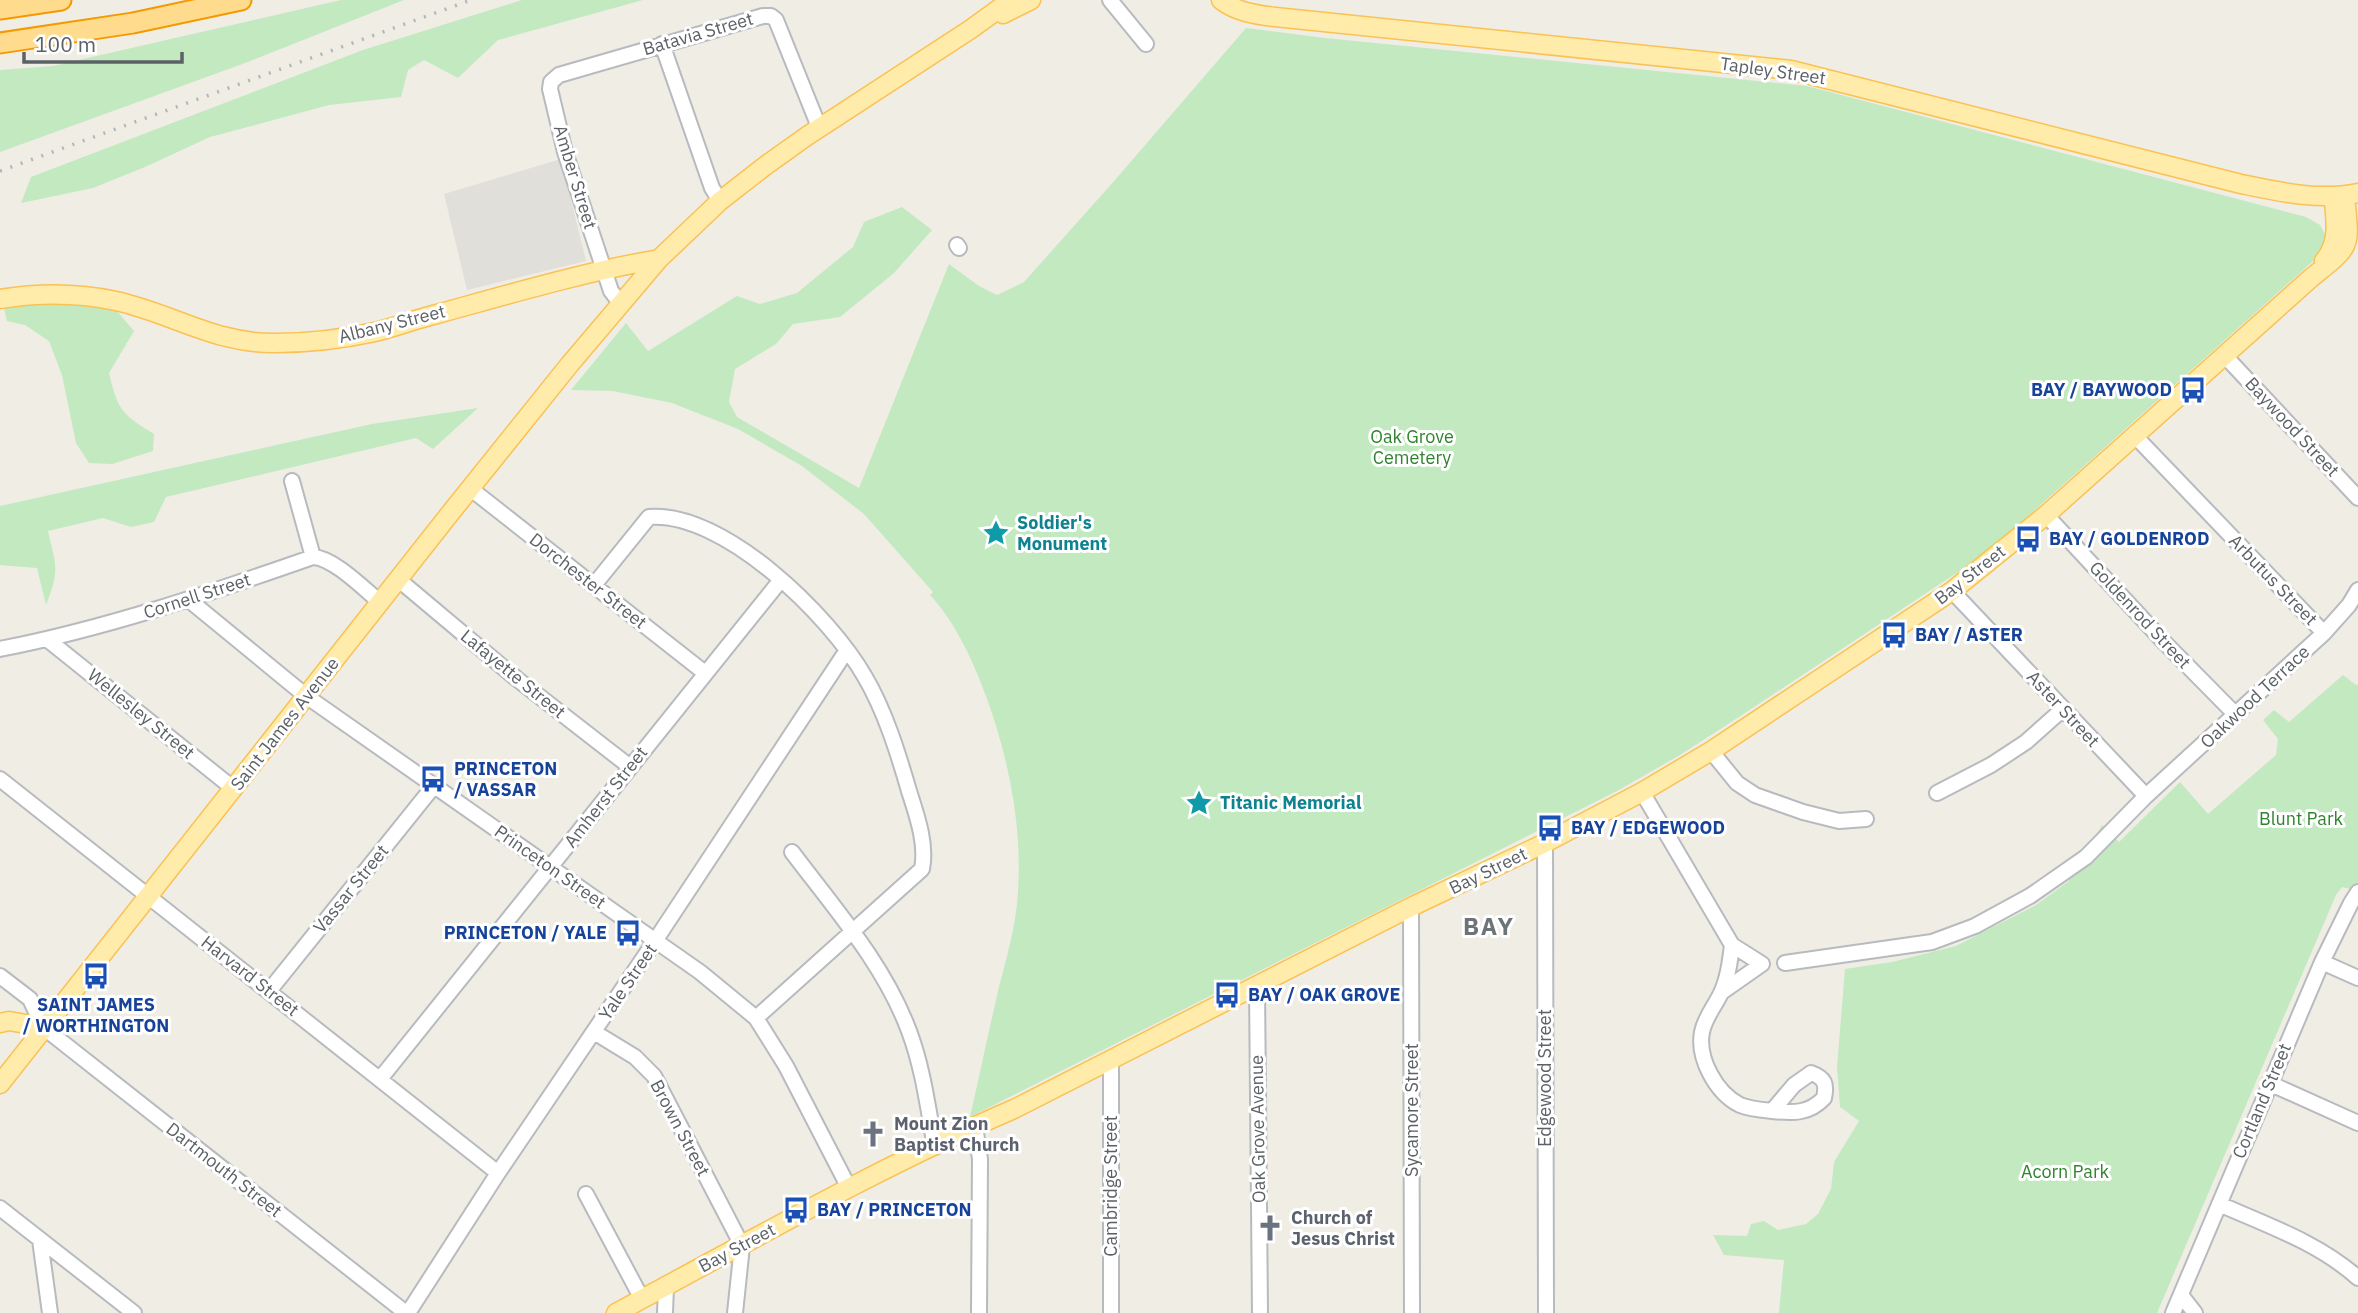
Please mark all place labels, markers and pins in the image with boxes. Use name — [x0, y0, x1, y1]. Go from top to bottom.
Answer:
bus stop icon: BAY / BAYWOOD — [2178, 375, 2208, 405]
place label: BAY / BAYWOOD — [2031, 378, 2172, 401]
place label: Soldier's Monument — [1017, 511, 1107, 555]
place icon: Soldier's Monument — [981, 518, 1011, 548]
bus stop icon: BAY / GOLDENROD — [2013, 524, 2043, 554]
place label: BAY / GOLDENROD — [2049, 527, 2209, 550]
bus stop icon: BAY / ASTER — [1879, 620, 1909, 650]
place label: BAY / ASTER — [1915, 623, 2023, 646]
place label: PRINCETON / VASSAR — [454, 757, 557, 801]
bus stop icon: PRINCETON / VASSAR — [418, 764, 448, 794]
place icon: Titanic Memorial — [1184, 788, 1214, 818]
place label: Titanic Memorial — [1220, 791, 1362, 814]
bus stop icon: BAY / EDGEWOOD — [1535, 813, 1565, 843]
place label: BAY / EDGEWOOD — [1571, 816, 1725, 839]
bus stop icon: PRINCETON / YALE — [613, 918, 643, 948]
place label: PRINCETON / YALE — [444, 921, 607, 944]
bus stop icon: SAINT JAMES / WORTHINGTON — [81, 961, 111, 991]
bus stop icon: BAY / OAK GROVE — [1212, 980, 1242, 1010]
place label: BAY / OAK GROVE — [1248, 983, 1401, 1006]
place label: SAINT JAMES / WORTHINGTON — [23, 993, 169, 1037]
place label: Mount Zion Baptist Church — [894, 1112, 1020, 1156]
church icon: Mount Zion Baptist Church — [858, 1119, 888, 1149]
bus stop icon: BAY / PRINCETON — [781, 1195, 811, 1225]
place label: BAY / PRINCETON — [817, 1198, 972, 1221]
place label: Church of Jesus Christ — [1291, 1206, 1395, 1250]
church icon: Church of Jesus Christ — [1255, 1213, 1285, 1243]

